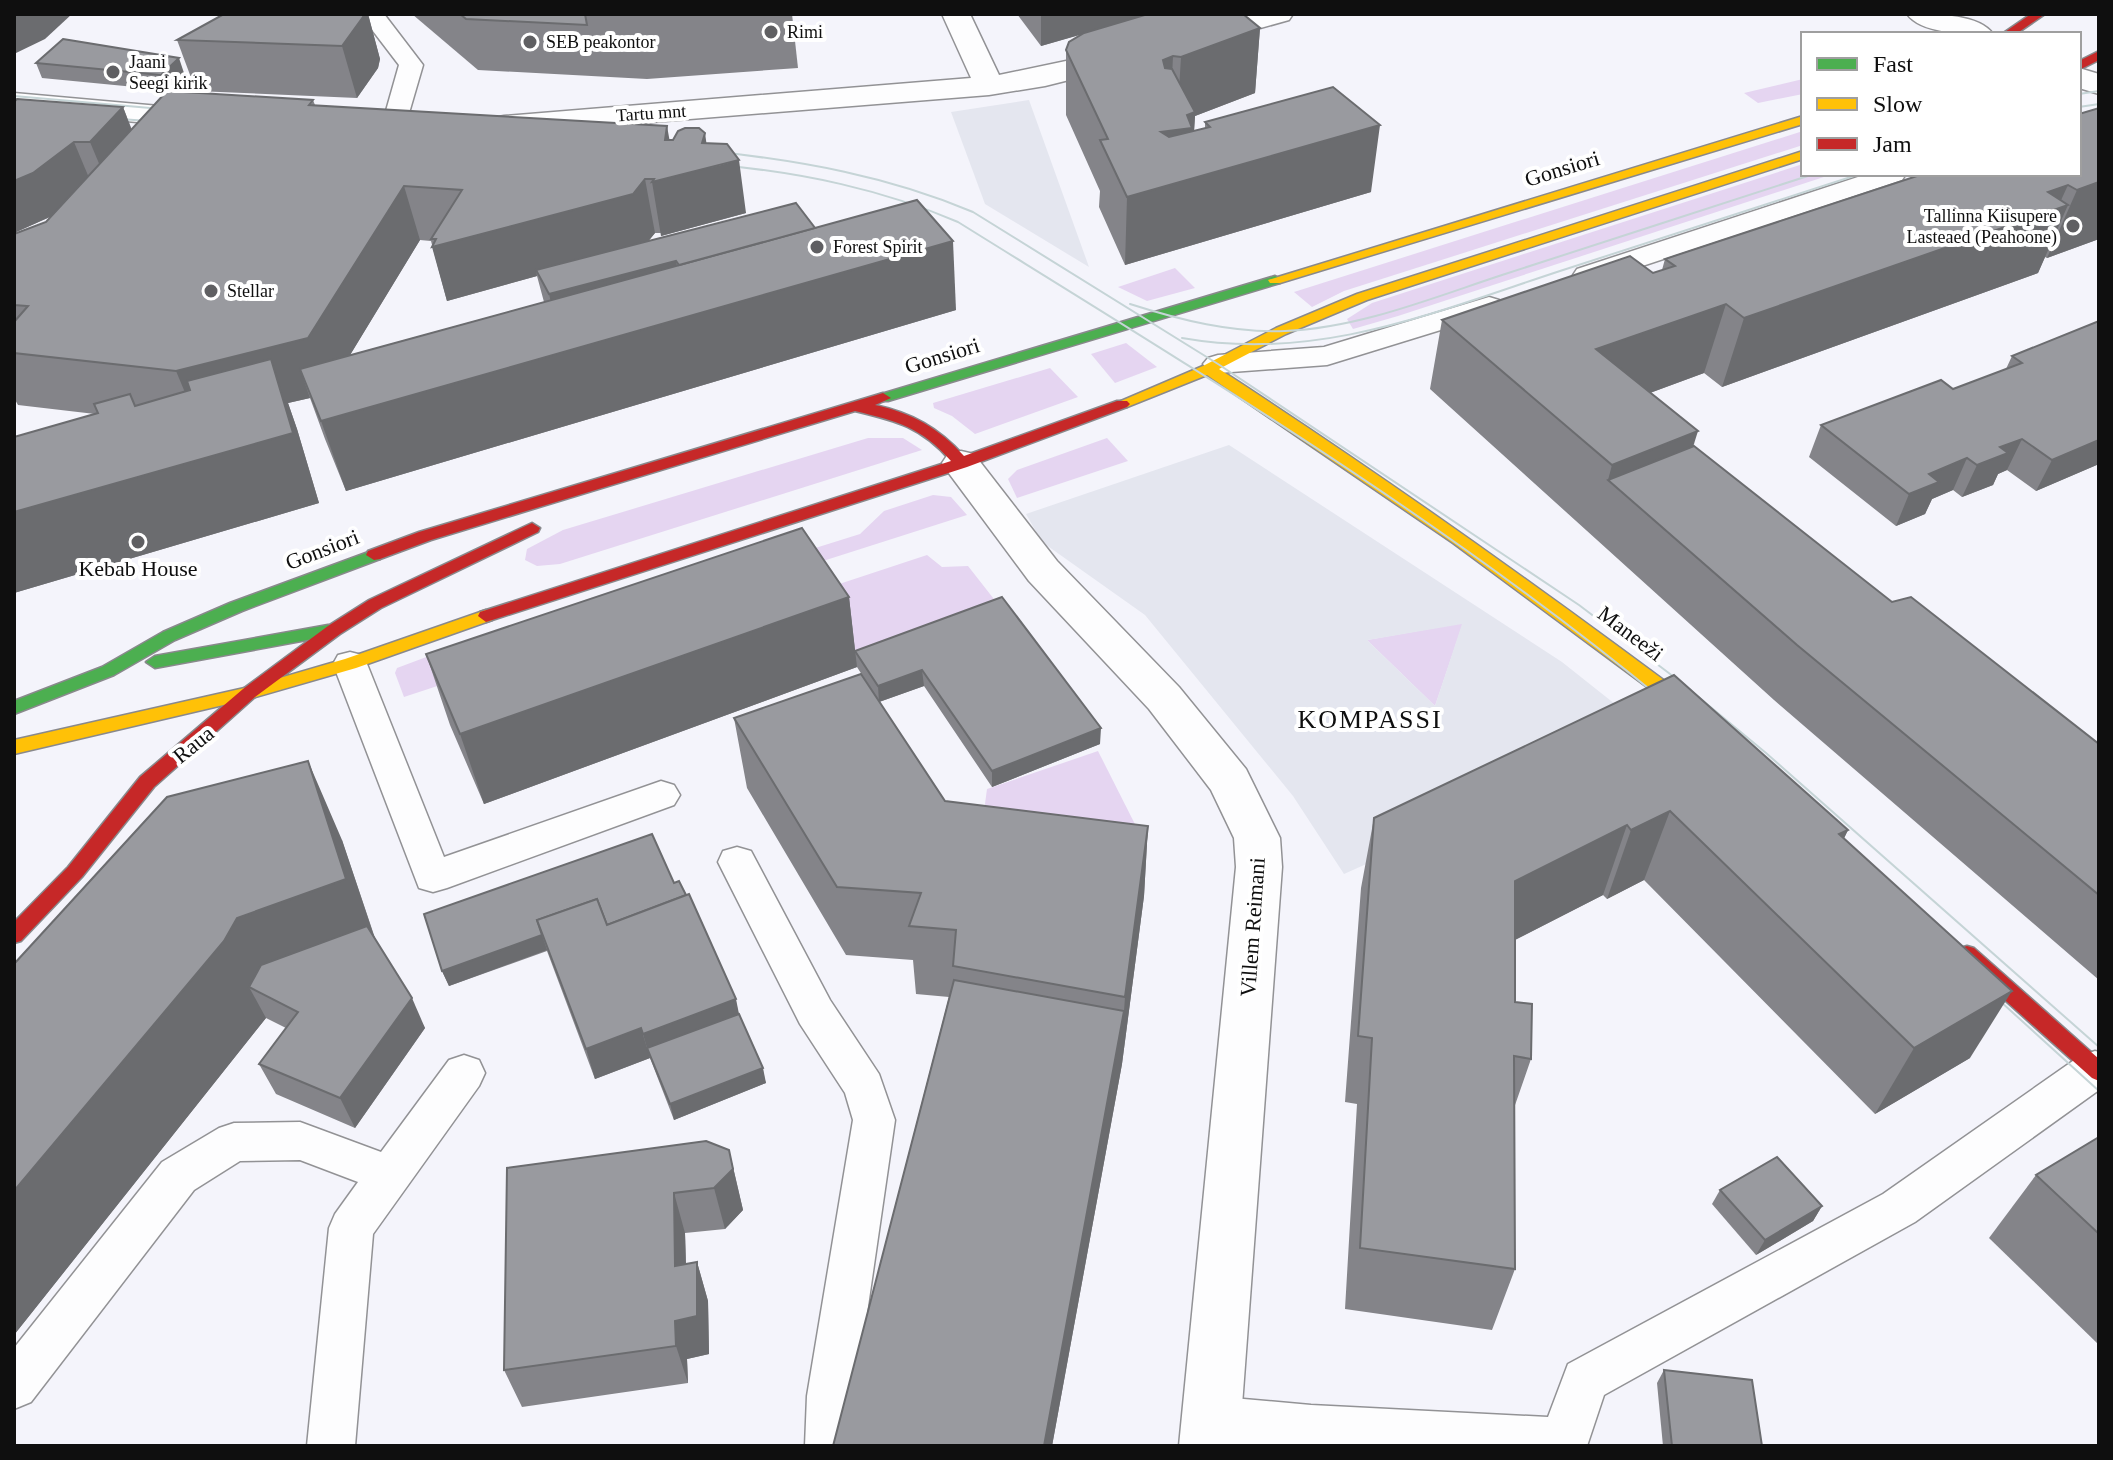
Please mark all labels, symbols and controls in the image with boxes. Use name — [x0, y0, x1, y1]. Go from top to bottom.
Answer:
place label: Rimi — [787, 22, 823, 42]
marker: Rimi — [762, 23, 780, 41]
place label: SEB peakontor — [546, 32, 656, 52]
legend — [1801, 32, 2081, 176]
marker: SEB peakontor — [521, 33, 539, 51]
text: Fast — [1873, 51, 1913, 77]
place label: Jaani Seegi kirik — [129, 52, 208, 93]
marker: Jaani Seegi kirik — [104, 63, 122, 81]
text: Slow — [1873, 91, 1923, 117]
street label: Tartu mnt — [615, 101, 687, 125]
text: Jam — [1873, 131, 1912, 157]
street label: Gonsiori — [1522, 145, 1603, 192]
place label: Tallinna Kiisupere Lasteaed (Peahoone) — [1907, 206, 2057, 248]
marker: Tallinna Kiisupere Lasteaed (Peahoone) — [2064, 217, 2082, 235]
place label: Forest Spirit — [833, 237, 923, 257]
marker: Forest Spirit — [808, 238, 826, 256]
place label: Stellar — [227, 281, 274, 301]
marker: Stellar — [202, 282, 220, 300]
street label: Gonsiori — [902, 332, 983, 379]
street label: Gonsiori — [282, 524, 363, 575]
marker: Kebab House — [129, 533, 147, 551]
place label: Kebab House — [78, 556, 198, 581]
street label: Maneeži — [1593, 601, 1668, 666]
district label: KOMPASSI — [1297, 705, 1443, 734]
street label: Raua — [168, 720, 219, 768]
street label: Villem Reimani — [1235, 856, 1270, 998]

